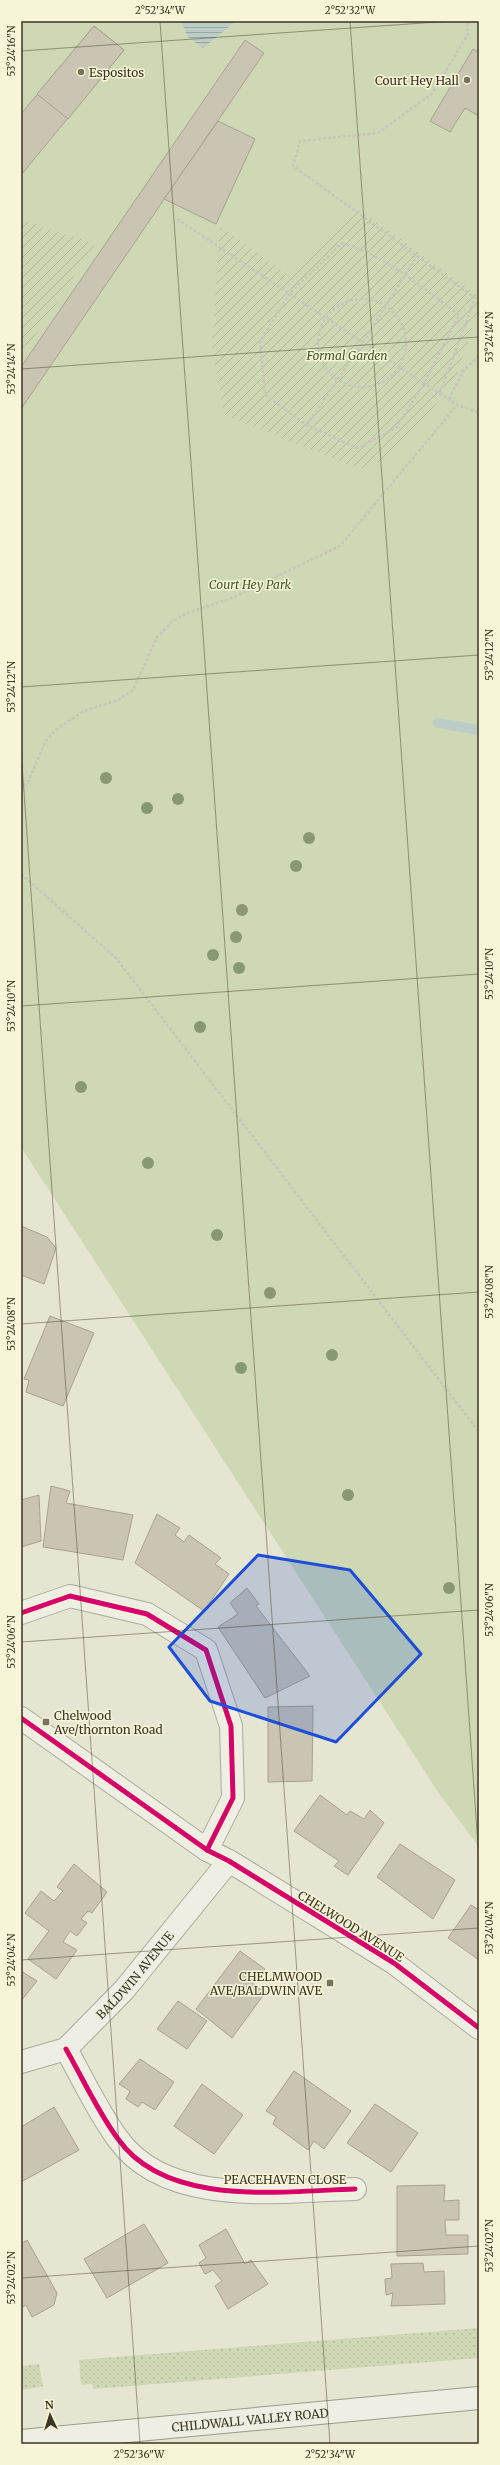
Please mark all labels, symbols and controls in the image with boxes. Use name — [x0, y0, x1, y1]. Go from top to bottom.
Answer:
text: 2°52'34"W — [135, 4, 186, 17]
text: 2°52'32"W — [325, 4, 376, 17]
text: 53°24'16"N — [5, 25, 18, 77]
place label: Espositos — [89, 65, 144, 80]
marker: Espositos — [76, 67, 86, 77]
place label: Court Hey Hall — [375, 73, 459, 88]
marker: Court Hey Hall — [462, 75, 472, 85]
text: 53°24'14"N — [483, 311, 496, 362]
text: 53°24'14"N — [5, 343, 18, 394]
park label: Formal Garden — [305, 348, 388, 363]
park label: Court Hey Park — [209, 577, 292, 592]
text: 53°24'12"N — [483, 629, 496, 681]
text: 53°24'12"N — [5, 661, 18, 713]
text: 53°24'10"N — [483, 948, 496, 1000]
text: 53°24'10"N — [5, 980, 18, 1032]
text: 53°24'08"N — [483, 1265, 496, 1319]
text: 53°24'08"N — [5, 1297, 18, 1351]
text: 53°24'06"N — [483, 1583, 496, 1637]
text: 53°24'06"N — [5, 1615, 18, 1669]
place label: Chelwood Ave/thornton Road — [53, 1708, 163, 1737]
marker: Chelwood Ave/thornton Road — [41, 1717, 51, 1727]
street label: CHELWOOD AVENUE — [295, 1887, 407, 1965]
text: 53°24'04"N — [483, 1901, 496, 1954]
street label: BALDWIN AVENUE — [93, 1928, 177, 2022]
text: 53°24'04"N — [5, 1933, 18, 1986]
place label: CHELMWOOD AVE/BALDWIN AVE — [209, 1969, 322, 1998]
marker: CHELMWOOD AVE/BALDWIN AVE — [325, 1978, 335, 1988]
street label: PEACEHAVEN CLOSE — [224, 2172, 347, 2187]
text: 53°24'02"N — [483, 2219, 496, 2273]
text: 53°24'02"N — [5, 2251, 18, 2305]
north arrow — [30, 2395, 70, 2435]
text: N — [44, 2398, 54, 2412]
street label: CHILDWALL VALLEY ROAD — [171, 2405, 329, 2434]
text: 2°52'36"W — [114, 2448, 165, 2461]
text: 2°52'34"W — [305, 2448, 356, 2461]

